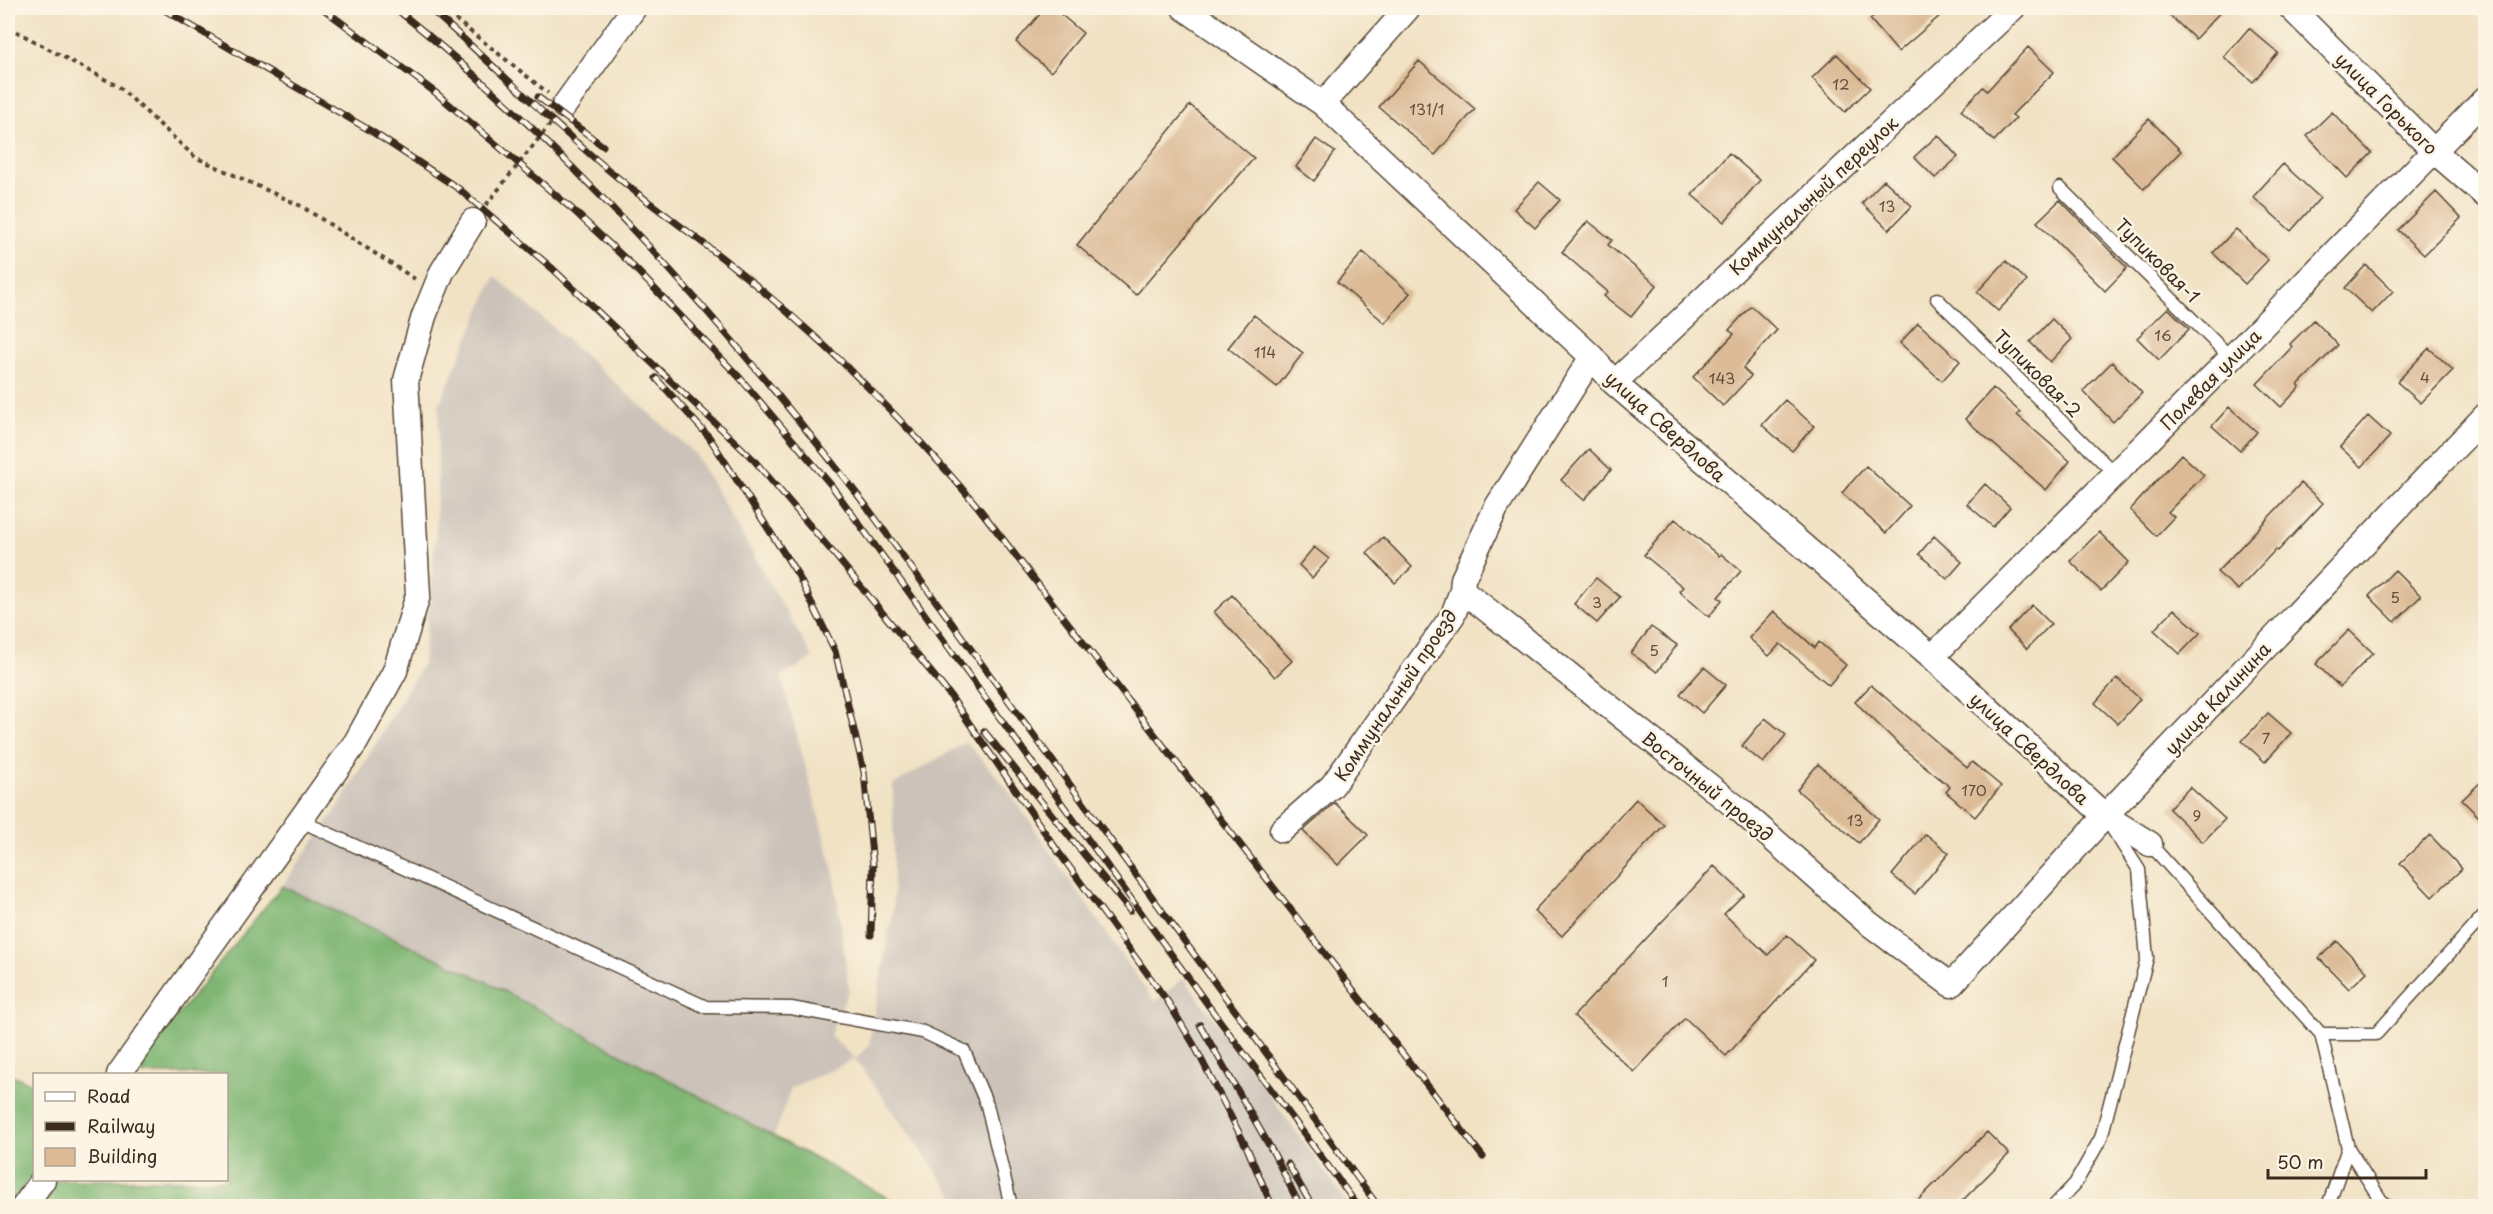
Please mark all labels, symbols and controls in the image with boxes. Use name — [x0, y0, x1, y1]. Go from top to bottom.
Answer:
street label: улица Горького — [2330, 46, 2444, 160]
house number: 12 — [1832, 72, 1850, 95]
house number: 131/1 — [1409, 97, 1445, 120]
street label: Коммунальный переулок — [1722, 109, 1904, 281]
house number: 13 — [1879, 194, 1895, 217]
street label: Тупиковая-1 — [2109, 211, 2207, 309]
street label: Полевая улица — [2153, 322, 2267, 436]
street label: Тупиковая-2 — [1988, 323, 2088, 423]
house number: 16 — [2154, 323, 2172, 346]
house number: 114 — [1254, 340, 1276, 363]
street label: улица Свердлова — [1600, 364, 1733, 488]
house number: 4 — [2420, 365, 2430, 388]
house number: 143 — [1709, 366, 1735, 389]
house number: 5 — [2390, 585, 2400, 608]
house number: 3 — [1592, 590, 1602, 613]
street label: Коммунальный проезд — [1327, 604, 1463, 786]
street label: улица Калинина — [2158, 635, 2277, 760]
house number: 5 — [1649, 638, 1659, 661]
street label: улица Свердлова — [1964, 685, 2096, 811]
street label: Восточный проезд — [1636, 724, 1780, 848]
house number: 7 — [2262, 726, 2271, 749]
house number: 170 — [1961, 778, 1987, 801]
house number: 9 — [2193, 803, 2201, 826]
house number: 13 — [1847, 808, 1863, 831]
house number: 1 — [1662, 969, 1668, 992]
legend — [33, 1073, 228, 1181]
text: Road — [87, 1082, 131, 1109]
text: Railway — [87, 1112, 155, 1139]
text: Building — [87, 1142, 157, 1169]
scale bar — [2268, 1142, 2426, 1180]
text: 50 m — [2277, 1148, 2324, 1175]

